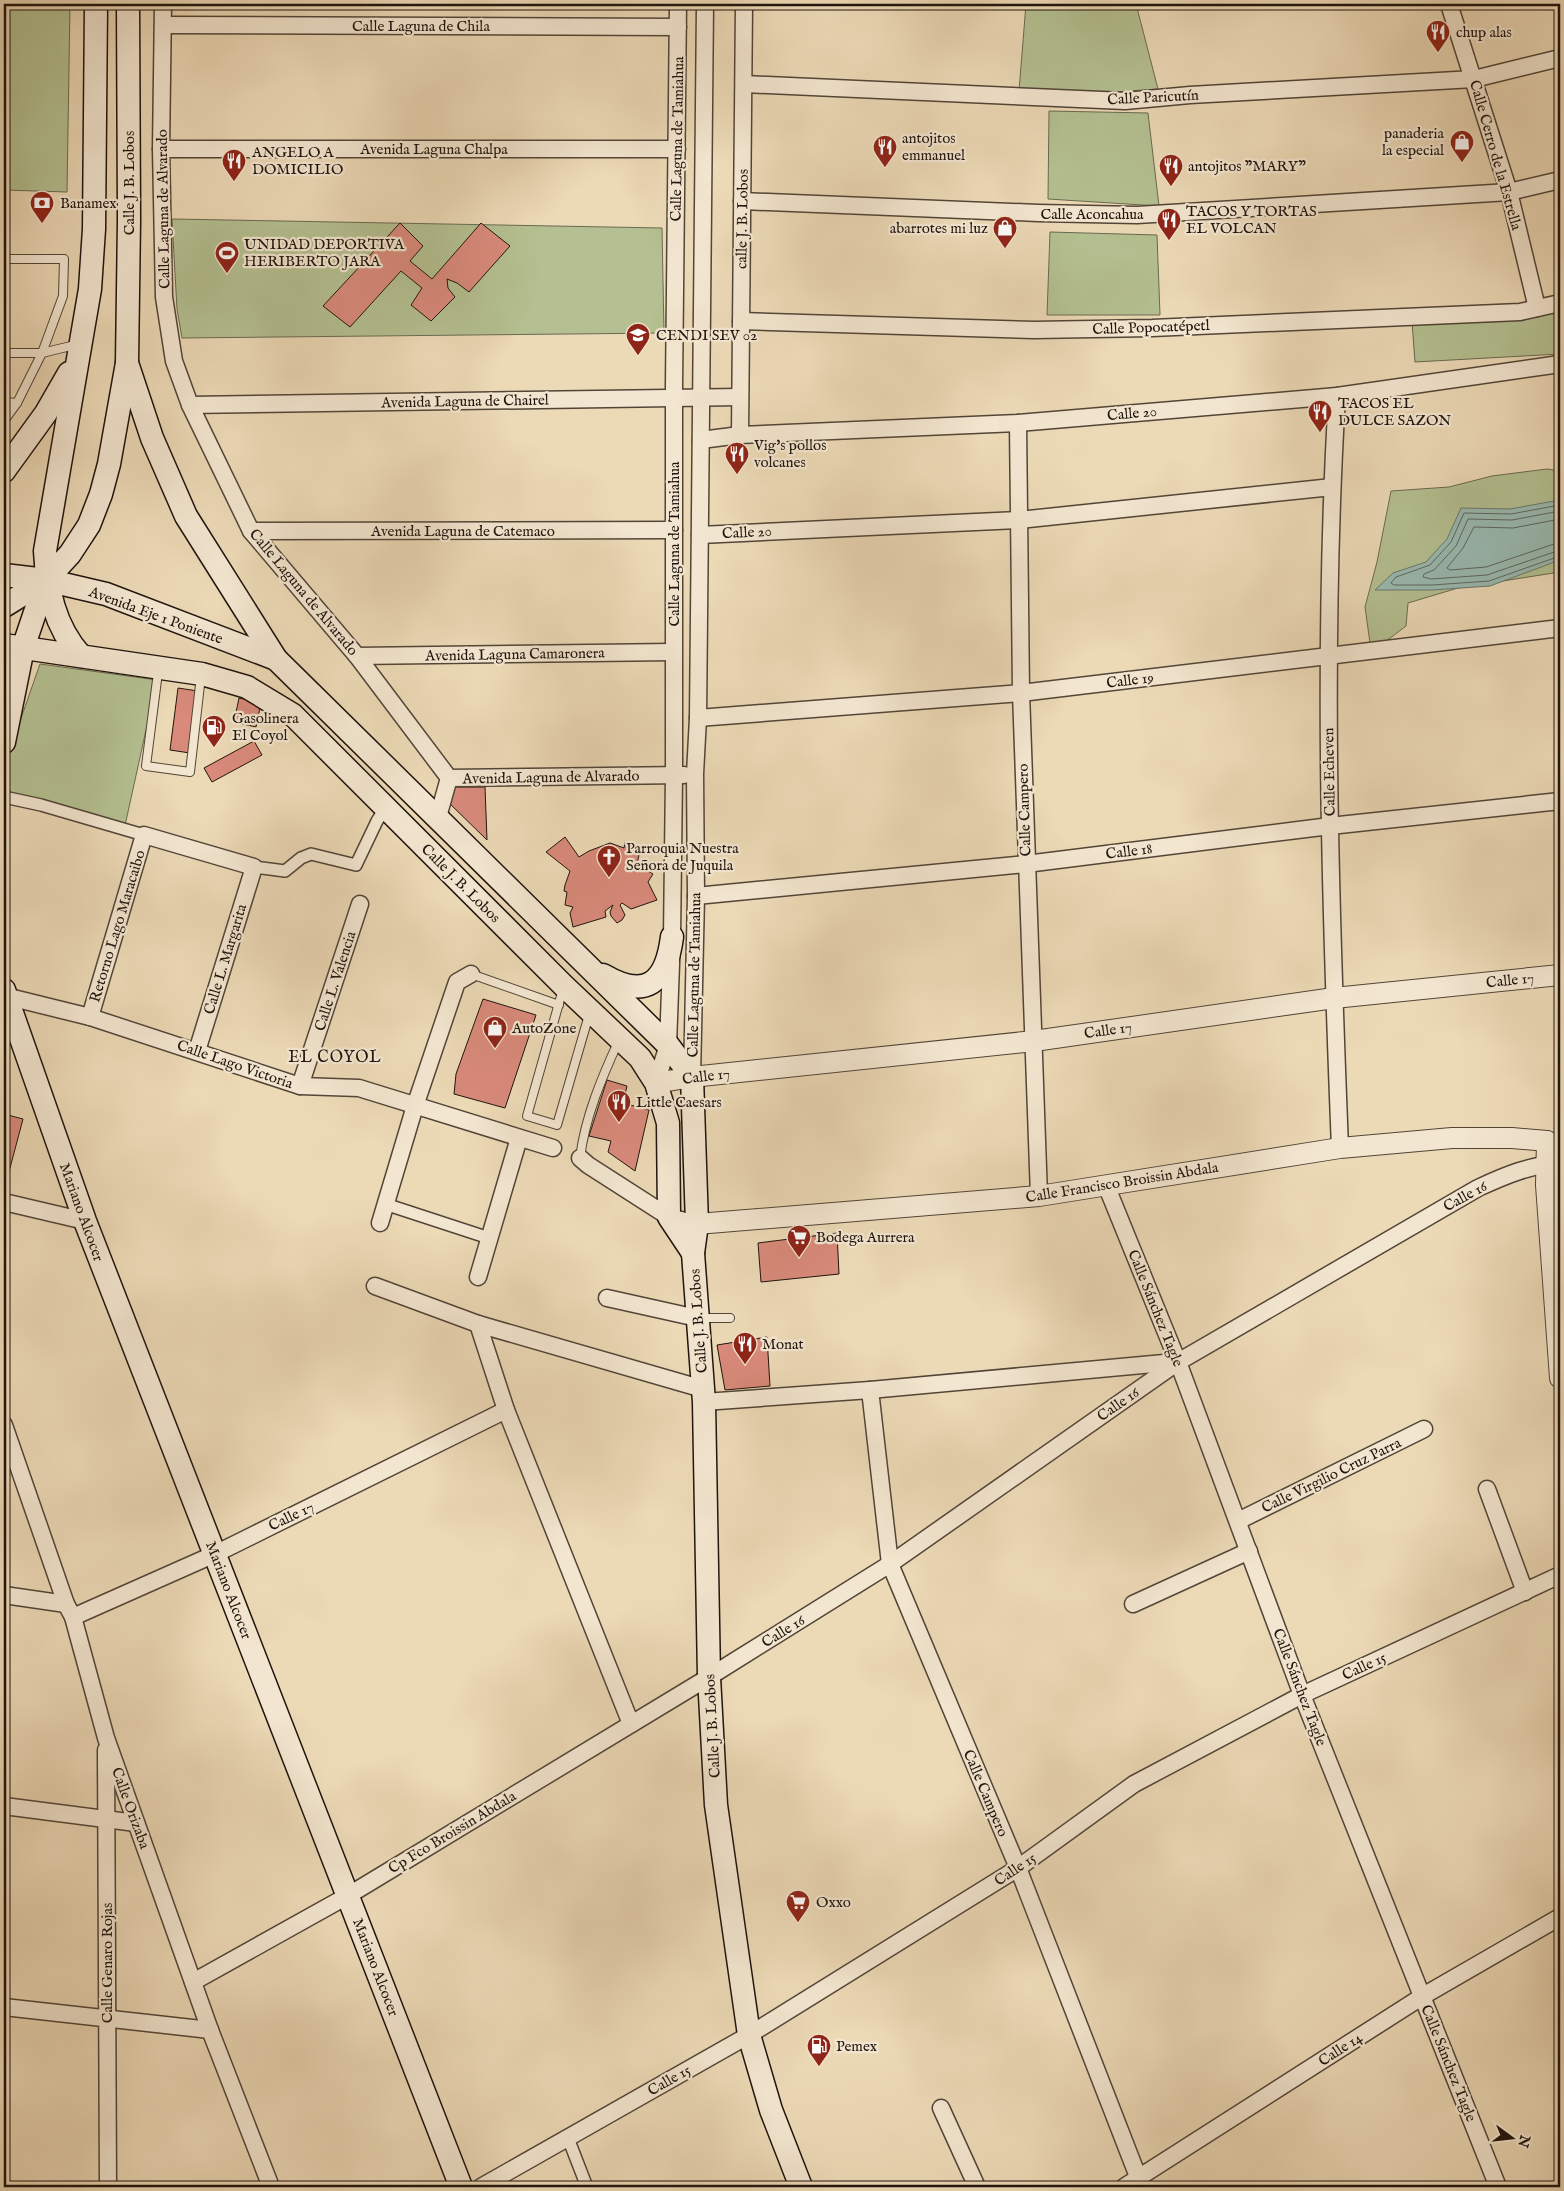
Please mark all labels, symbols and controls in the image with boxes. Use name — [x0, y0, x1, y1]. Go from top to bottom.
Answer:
street label: Calle Laguna de Chila — [352, 17, 490, 36]
restaurant icon: chup alas — [1425, 19, 1451, 53]
place label: chup alas — [1456, 23, 1512, 42]
street label: Calle Laguna de Tamiahua — [667, 56, 688, 222]
street label: Calle Cerro de la Estrella — [1465, 78, 1526, 233]
street label: Calle Paricutín — [1107, 86, 1199, 109]
place label: panaderia la especial — [1382, 124, 1445, 160]
street label: Calle Laguna de Alvarado — [153, 129, 174, 289]
place label: antojitos emmanuel — [902, 129, 966, 165]
shop icon: panaderia la especial — [1449, 129, 1475, 163]
street label: Calle J. B. Lobos — [120, 131, 139, 235]
restaurant icon: antojitos emmanuel — [872, 134, 898, 168]
street label: Avenida Laguna Chalpa — [359, 140, 508, 159]
place label: ANGELO A DOMICILIO — [251, 143, 343, 179]
restaurant icon: ANGELO A DOMICILIO — [221, 148, 247, 182]
restaurant icon: antojitos "MARY" — [1158, 153, 1184, 187]
place label: antojitos "MARY" — [1188, 157, 1307, 176]
street label: calle J. B. Lobos — [732, 169, 753, 269]
bank icon: Banamex — [29, 190, 55, 224]
place label: Banamex — [60, 194, 117, 213]
place label: TACOS Y TORTAS EL VOLCAN — [1186, 202, 1317, 238]
street label: Calle Aconcahua — [1040, 205, 1144, 224]
restaurant icon: TACOS Y TORTAS EL VOLCAN — [1156, 207, 1182, 241]
shop icon: abarrotes mi luz — [992, 215, 1018, 249]
place label: abarrotes mi luz — [890, 219, 988, 238]
place label: UNIDAD DEPORTIVA HERIBERTO JARA — [244, 235, 405, 271]
sports icon: UNIDAD DEPORTIVA HERIBERTO JARA — [214, 240, 240, 274]
street label: Calle Popocatépetl — [1092, 316, 1211, 339]
school or university icon: CENDI SEV 02 — [625, 322, 651, 356]
place label: CENDI SEV 02 — [656, 326, 757, 345]
street label: Avenida Laguna de Chairel — [380, 391, 550, 412]
place label: TACOS EL DULCE SAZON — [1338, 394, 1451, 430]
restaurant icon: TACOS EL DULCE SAZON — [1307, 399, 1333, 433]
street label: Calle 20 — [1106, 402, 1158, 425]
place label: Vig's pollos volcanes — [753, 436, 826, 472]
restaurant icon: Vig's pollos volcanes — [724, 441, 750, 475]
street label: Calle Laguna de Tamiahua — [665, 461, 684, 626]
street label: Avenida Laguna de Catemaco — [370, 522, 555, 541]
street label: Calle 20 — [722, 522, 772, 543]
street label: Calle Laguna de Alvarado — [245, 525, 362, 660]
street label: Avenida Eje 1 Poniente — [85, 582, 226, 649]
street label: Avenida Laguna Camaronera — [424, 643, 605, 666]
street label: Calle 19 — [1105, 668, 1155, 693]
place label: Gasolinera El Coyol — [232, 709, 299, 745]
fuel station icon: Gasolinera El Coyol — [201, 714, 227, 748]
street label: Calle Echeven — [1319, 728, 1340, 816]
street label: Calle Campero — [1013, 763, 1036, 857]
street label: Avenida Laguna de Alvarado — [461, 766, 640, 789]
place label: Parroquia Nuestra Señora de Juquila — [626, 839, 739, 875]
street label: Calle 18 — [1105, 839, 1154, 864]
street label: Calle J. B. Lobos — [417, 840, 504, 927]
church icon: Parroquia Nuestra Señora de Juquila — [596, 844, 622, 878]
street label: Retorno Lago Maracaibo — [85, 848, 150, 1005]
street label: Calle Laguna de Tamiahua — [684, 892, 705, 1058]
street label: Calle L. Margarita — [200, 901, 251, 1017]
street label: Calle L. Valencia — [310, 928, 361, 1033]
street label: Calle 17 — [1485, 969, 1535, 992]
shop icon: AutoZone — [482, 1015, 508, 1049]
street label: Calle 17 — [1083, 1018, 1133, 1043]
place label: AutoZone — [511, 1019, 577, 1038]
street label: Calle Lago Victoria — [174, 1036, 296, 1093]
district label: EL COYOL — [288, 1048, 382, 1068]
street label: Calle 17 — [681, 1064, 731, 1089]
restaurant icon: Little Caesars — [606, 1089, 632, 1123]
place label: Little Caesars — [636, 1093, 722, 1112]
street label: Calle Francisco Broissin Abdala — [1024, 1158, 1220, 1207]
street label: Mariano Alcocer — [55, 1160, 108, 1265]
street label: Calle 16 — [1440, 1176, 1491, 1216]
supermarket icon: Bodega Aurrera — [786, 1224, 812, 1258]
place label: Bodega Aurrera — [816, 1228, 915, 1247]
street label: Calle Sánchez Tagle — [1123, 1247, 1188, 1370]
street label: Calle J. B. Lobos — [685, 1268, 712, 1374]
restaurant icon: Monat — [732, 1331, 758, 1365]
place label: Monat — [762, 1335, 804, 1354]
street label: Calle 16 — [1093, 1383, 1144, 1426]
street label: Calle Virgilio Cruz Parra — [1258, 1433, 1405, 1518]
street label: Calle 17 — [265, 1497, 317, 1536]
street label: Mariano Alcocer — [201, 1538, 256, 1642]
street label: Calle 16 — [758, 1610, 809, 1652]
street label: Calle Sánchez Tagle — [1268, 1626, 1331, 1749]
street label: Calle 15 — [1339, 1648, 1390, 1685]
street label: Calle J. B. Lobos — [700, 1673, 725, 1779]
street label: Calle Campero — [959, 1747, 1012, 1840]
street label: Calle Orizaba — [107, 1765, 154, 1852]
street label: Cp Fco Broissin Abdala — [385, 1786, 520, 1878]
street label: Calle 15 — [991, 1848, 1040, 1890]
supermarket icon: Oxxo — [785, 1889, 811, 1923]
place label: Oxxo — [816, 1893, 851, 1912]
street label: Calle Genaro Rojas — [98, 1903, 117, 2023]
street label: Mariano Alcocer — [348, 1915, 403, 2019]
street label: Calle Sánchez Tagle — [1416, 2002, 1481, 2125]
street label: Calle 14 — [1315, 2028, 1366, 2071]
fuel station icon: Pemex — [806, 2033, 832, 2067]
place label: Pemex — [836, 2037, 878, 2056]
street label: Calle 15 — [644, 2060, 695, 2100]
north arrow — [1486, 2114, 1536, 2164]
text: N — [1513, 2132, 1534, 2149]

